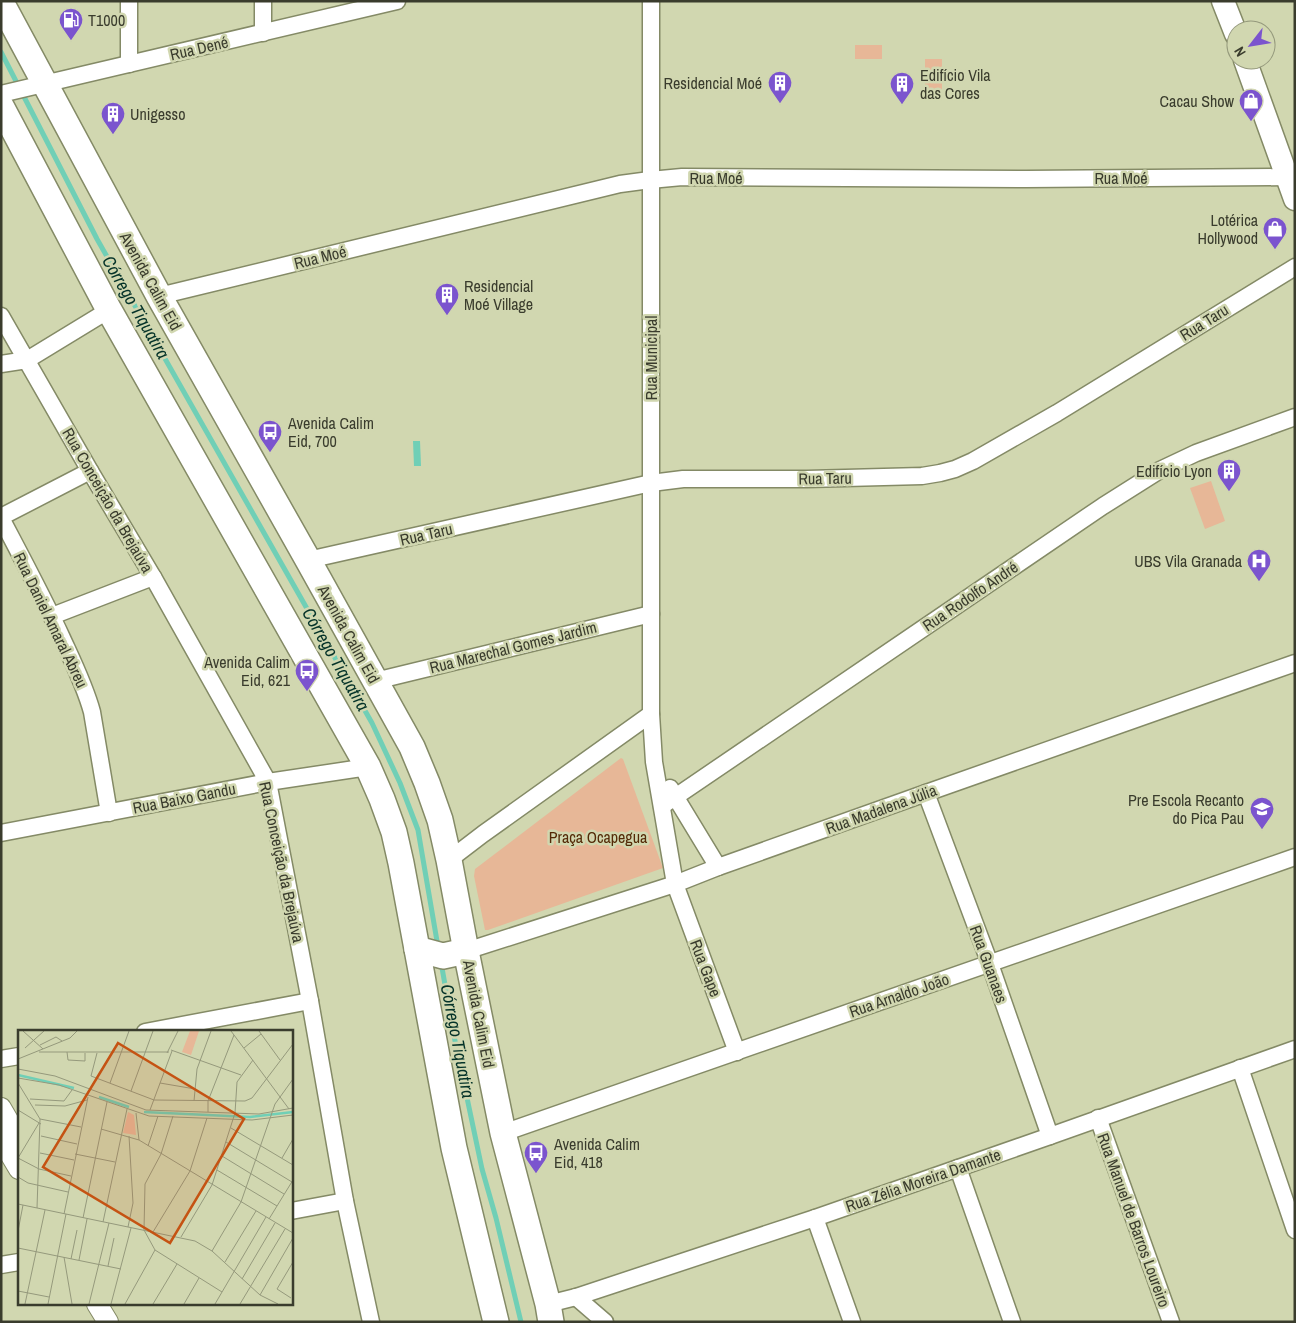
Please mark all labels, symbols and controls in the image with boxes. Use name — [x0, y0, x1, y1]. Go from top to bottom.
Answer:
fuel station icon: T1000 — [58, 7, 84, 41]
place label: T1000 — [88, 9, 125, 31]
north arrow — [1226, 20, 1276, 70]
street label: Rua Dené — [168, 31, 230, 65]
text: N — [1230, 44, 1250, 60]
place label: Edifício Vila das Cores — [920, 64, 991, 104]
building icon: Residencial Moé — [767, 70, 793, 104]
building icon: Edifício Vila das Cores — [889, 71, 915, 105]
place label: Residencial Moé — [664, 72, 762, 94]
shop icon: Cacau Show — [1238, 88, 1264, 122]
place label: Cacau Show — [1160, 90, 1235, 112]
building icon: Unigesso — [100, 101, 126, 135]
place label: Unigesso — [130, 103, 185, 125]
street label: Rua Moé — [689, 167, 743, 189]
street label: Rua Moé — [1094, 167, 1148, 189]
place label: Lotérica Hollywood — [1197, 209, 1259, 249]
shop icon: Lotérica Hollywood — [1262, 216, 1288, 250]
street label: Avenida Calim Eid — [114, 227, 187, 334]
street label: Rua Moé — [292, 240, 348, 274]
water label: Córrego Tiquatira — [96, 251, 176, 363]
place label: Residencial Moé Village — [464, 275, 533, 315]
building icon: Residencial Moé Village — [434, 282, 460, 316]
street label: Rua Taru — [1176, 299, 1232, 345]
street label: Rua Municipal — [640, 316, 662, 400]
place label: Avenida Calim Eid, 700 — [287, 412, 374, 452]
bus stop icon: Avenida Calim Eid, 700 — [257, 419, 283, 453]
street label: Rua Conceição da Brejaúva — [57, 423, 159, 577]
building icon: Edifício Lyon — [1216, 458, 1242, 492]
place label: Edifício Lyon — [1136, 460, 1212, 482]
street label: Rua Taru — [798, 467, 852, 489]
street label: Rua Taru — [398, 517, 454, 551]
hospital icon: UBS Vila Granada — [1246, 548, 1272, 582]
street label: Rua Daniel Amaral Abreu — [9, 549, 93, 691]
place label: UBS Vila Granada — [1134, 550, 1243, 572]
street label: Rua Rodolfo André — [918, 556, 1022, 636]
street label: Avenida Calim Eid — [312, 580, 385, 687]
water label: Córrego Tiquatira — [296, 603, 376, 715]
street label: Rua Marechal Gomes Jardim — [427, 616, 599, 678]
place label: Avenida Calim Eid, 621 — [203, 651, 291, 691]
bus stop icon: Avenida Calim Eid, 621 — [294, 658, 320, 692]
street label: Rua Baixo Gandu — [131, 777, 237, 819]
street label: Rua Madalena Júlia — [822, 778, 940, 839]
street label: Rua Conceição da Brejaúva — [254, 779, 310, 945]
place label: Pre Escola Recanto do Pica Pau — [1128, 789, 1244, 829]
school or university icon: Pre Escola Recanto do Pica Pau — [1249, 796, 1275, 830]
park label: Praça Ocapegua — [549, 826, 648, 848]
street label: Rua Guanaes — [965, 922, 1013, 1006]
street label: Rua Gape — [685, 936, 727, 1000]
street label: Avenida Calim Eid — [458, 957, 500, 1070]
street label: Rua Arnaldo João — [846, 968, 952, 1022]
water label: Córrego Tiquatira — [435, 982, 481, 1100]
inset map — [18, 1030, 292, 1306]
street label: Rua Manuel de Barros Loureiro — [1092, 1130, 1176, 1310]
place label: Avenida Calim Eid, 418 — [553, 1133, 640, 1173]
bus stop icon: Avenida Calim Eid, 418 — [523, 1140, 549, 1174]
street label: Rua Zélia Moreira Damante — [843, 1143, 1003, 1217]

